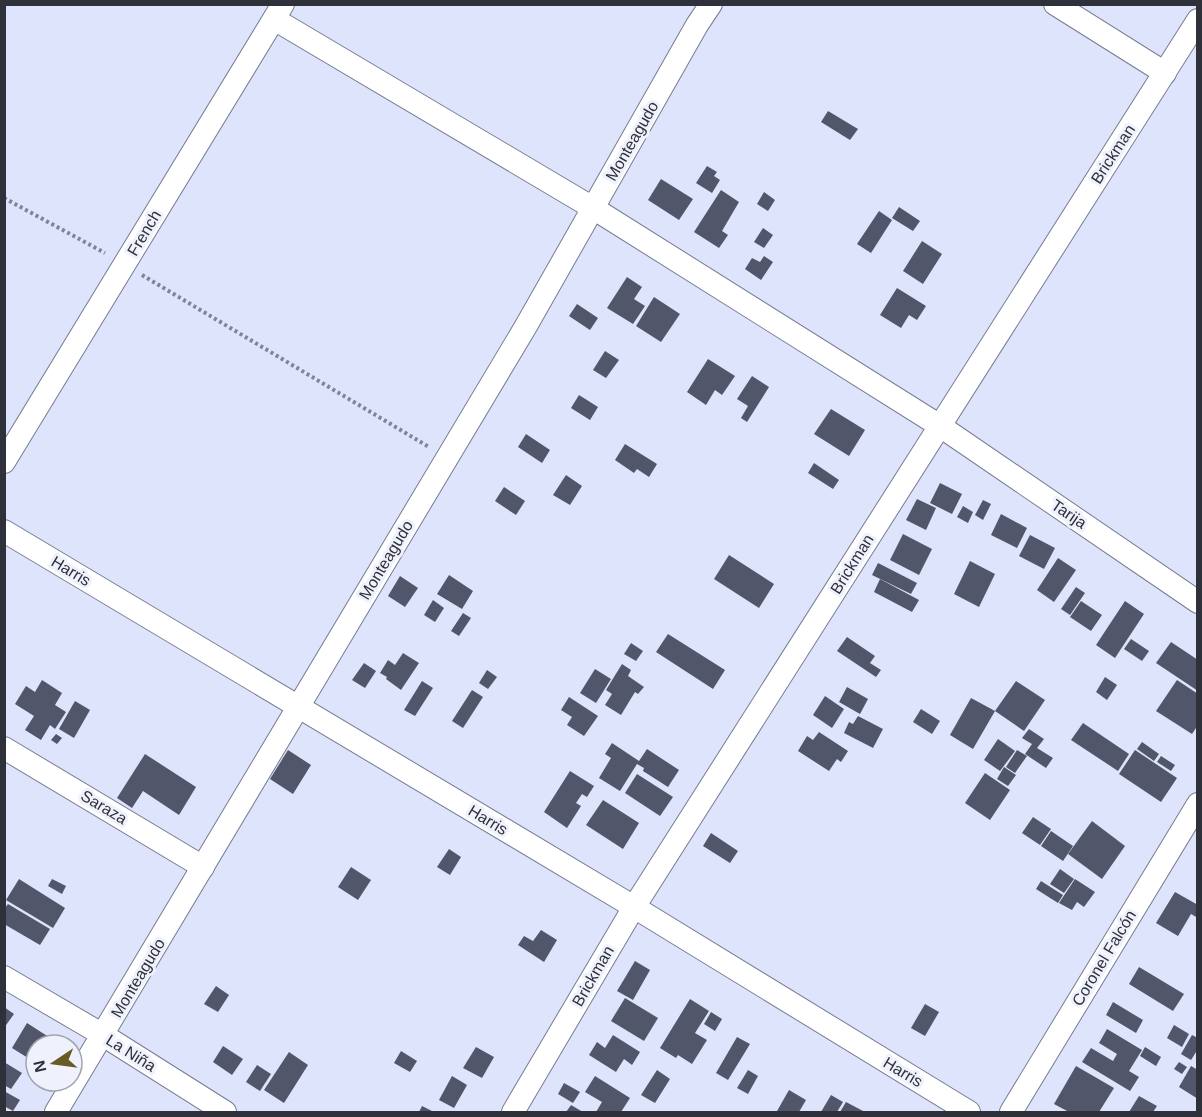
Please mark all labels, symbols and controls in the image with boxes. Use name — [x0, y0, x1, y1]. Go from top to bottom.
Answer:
street label: Monteagudo — [602, 98, 662, 184]
street label: Brickman — [1088, 121, 1138, 187]
street label: French — [124, 207, 164, 259]
street label: Tarija — [1048, 496, 1090, 532]
street label: Monteagudo — [356, 517, 416, 603]
street label: Brickman — [827, 531, 877, 597]
street label: Harris — [48, 553, 94, 589]
street label: Saraza — [78, 787, 130, 827]
street label: Harris — [465, 802, 511, 838]
street label: Coronel Falcón — [1069, 907, 1139, 1009]
street label: Monteagudo — [108, 935, 168, 1021]
street label: Brickman — [569, 943, 617, 1009]
street label: La Niña — [103, 1031, 159, 1075]
north arrow — [24, 1033, 84, 1093]
street label: Harris — [880, 1054, 926, 1090]
text: N — [30, 1059, 49, 1074]

